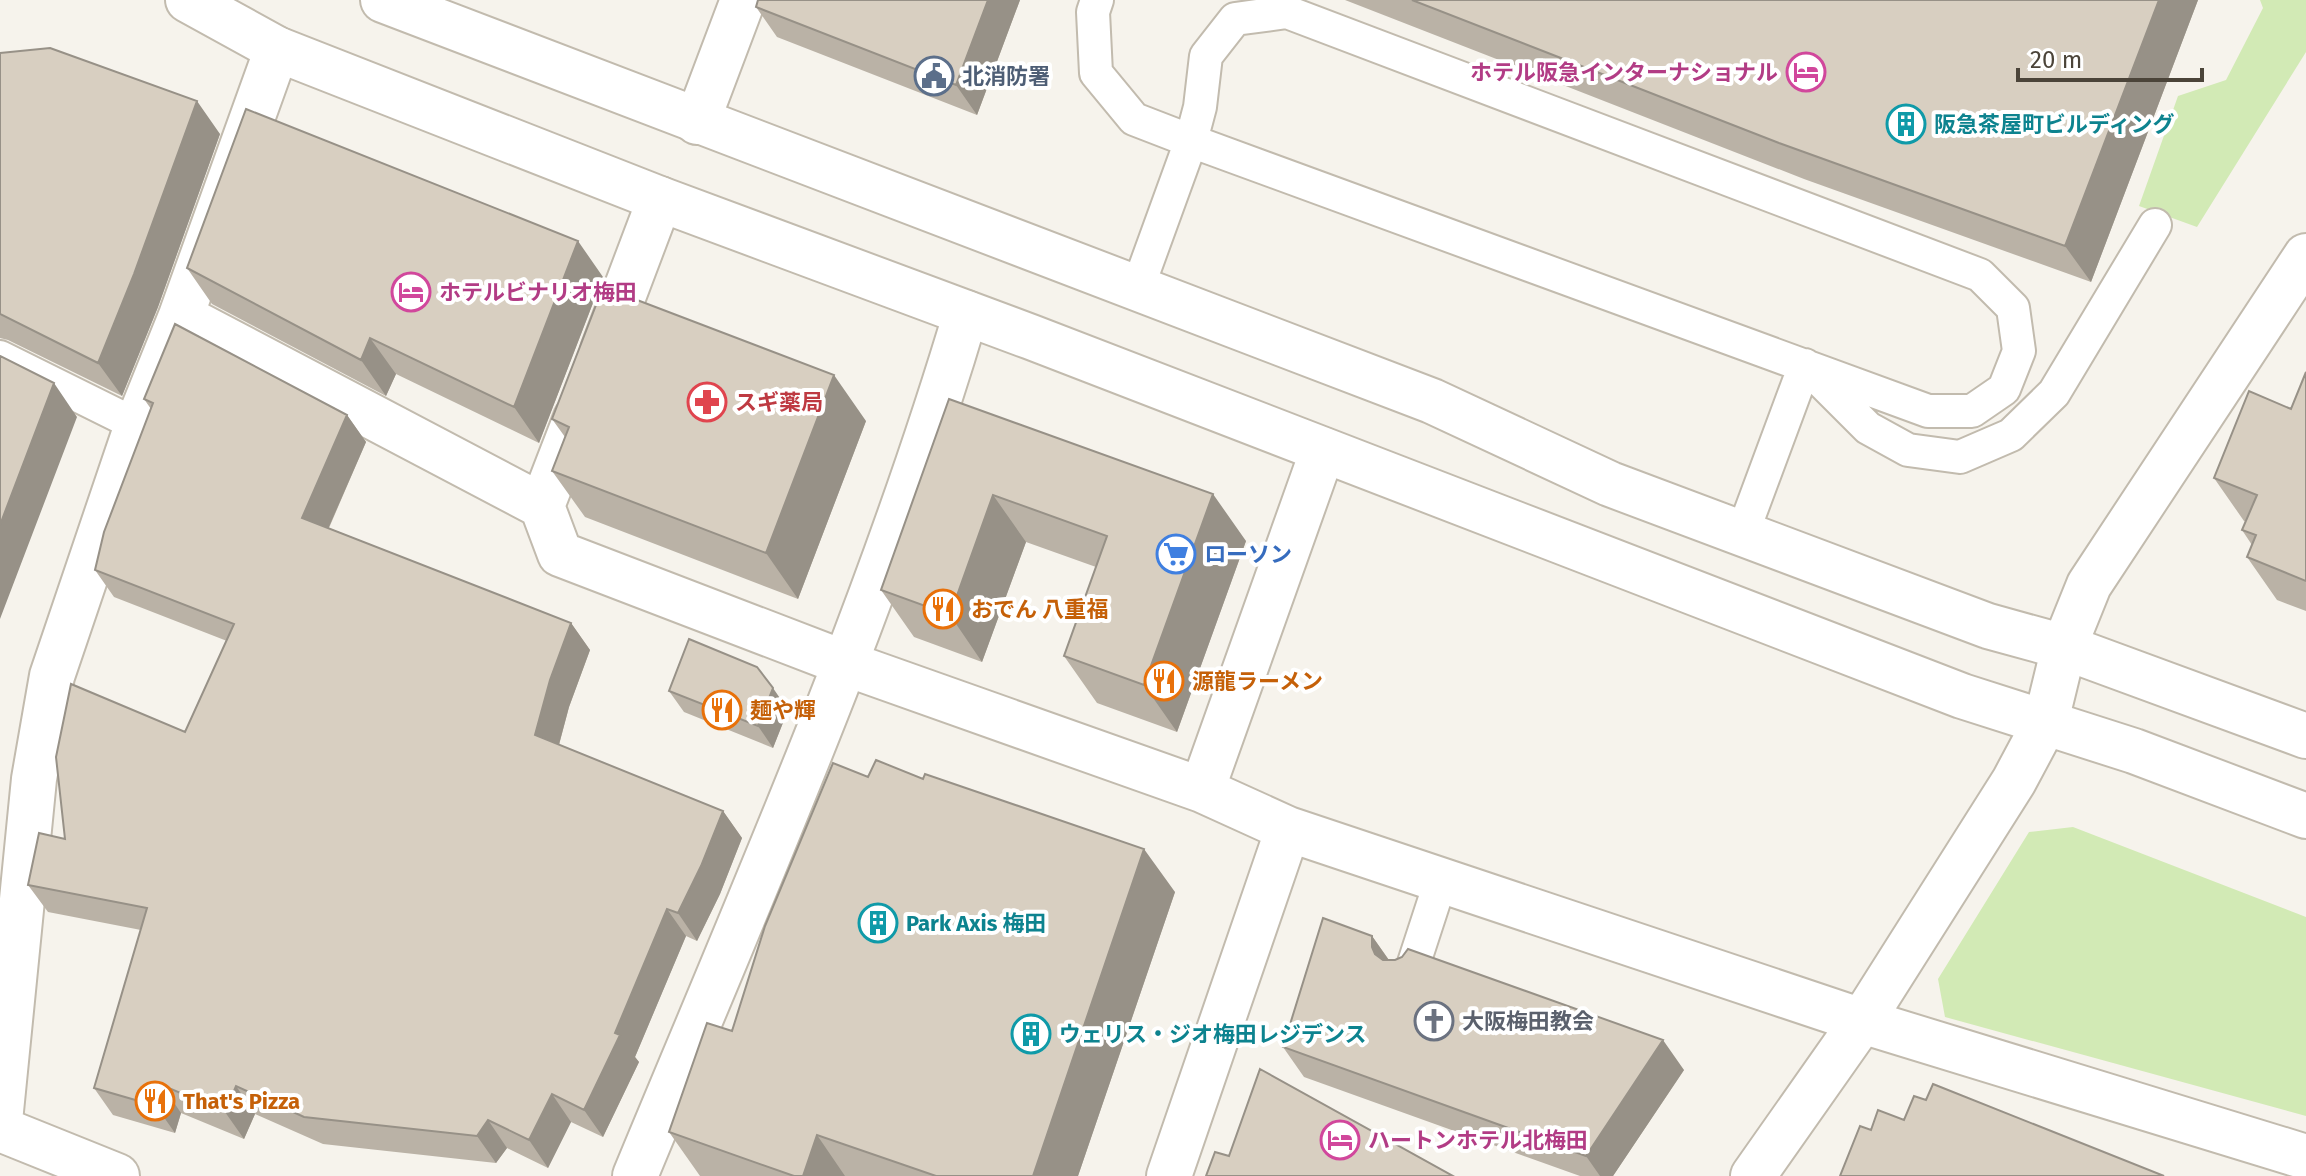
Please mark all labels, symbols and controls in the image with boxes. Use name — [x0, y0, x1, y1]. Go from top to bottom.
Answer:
scale bar — [2018, 32, 2202, 82]
text: 20 m — [2030, 46, 2082, 74]
hotel icon: ホテル阪急インターナショナル — [1785, 51, 1827, 93]
public building icon: 北消防署 — [913, 55, 955, 97]
place label: ホテル阪急インターナショナル — [1470, 59, 1778, 86]
place label: 北消防署 — [962, 63, 1050, 90]
building icon: 阪急茶屋町ビルディング — [1885, 103, 1927, 145]
place label: 阪急茶屋町ビルディング — [1934, 111, 2174, 138]
hotel icon: ホテルビナリオ梅田 — [390, 271, 432, 313]
place label: ホテルビナリオ梅田 — [439, 279, 637, 306]
pharmacy icon: スギ薬局 — [686, 381, 728, 423]
place label: スギ薬局 — [735, 389, 823, 416]
supermarket icon: ローソン — [1155, 533, 1197, 575]
place label: ローソン — [1204, 541, 1292, 568]
restaurant icon: おでん 八重福 — [922, 588, 964, 630]
place label: おでん 八重福 — [971, 596, 1108, 623]
restaurant icon: 源龍ラーメン — [1143, 660, 1185, 702]
place label: 源龍ラーメン — [1192, 668, 1323, 695]
restaurant icon: 麺や輝 — [701, 689, 743, 731]
place label: 麺や輝 — [750, 697, 816, 724]
building icon: Park Axis 梅田 — [857, 902, 899, 944]
place label: Park Axis 梅田 — [906, 910, 1047, 937]
church icon: 大阪梅田教会 — [1413, 1000, 1455, 1042]
place label: 大阪梅田教会 — [1462, 1008, 1594, 1035]
building icon: ウェリス・ジオ梅田レジデンス — [1010, 1013, 1052, 1055]
place label: ウェリス・ジオ梅田レジデンス — [1059, 1021, 1367, 1048]
restaurant icon: That's Pizza — [134, 1080, 176, 1122]
place label: That's Pizza — [183, 1088, 300, 1115]
hotel icon: ハートンホテル北梅田 — [1319, 1119, 1361, 1161]
place label: ハートンホテル北梅田 — [1368, 1127, 1588, 1154]

